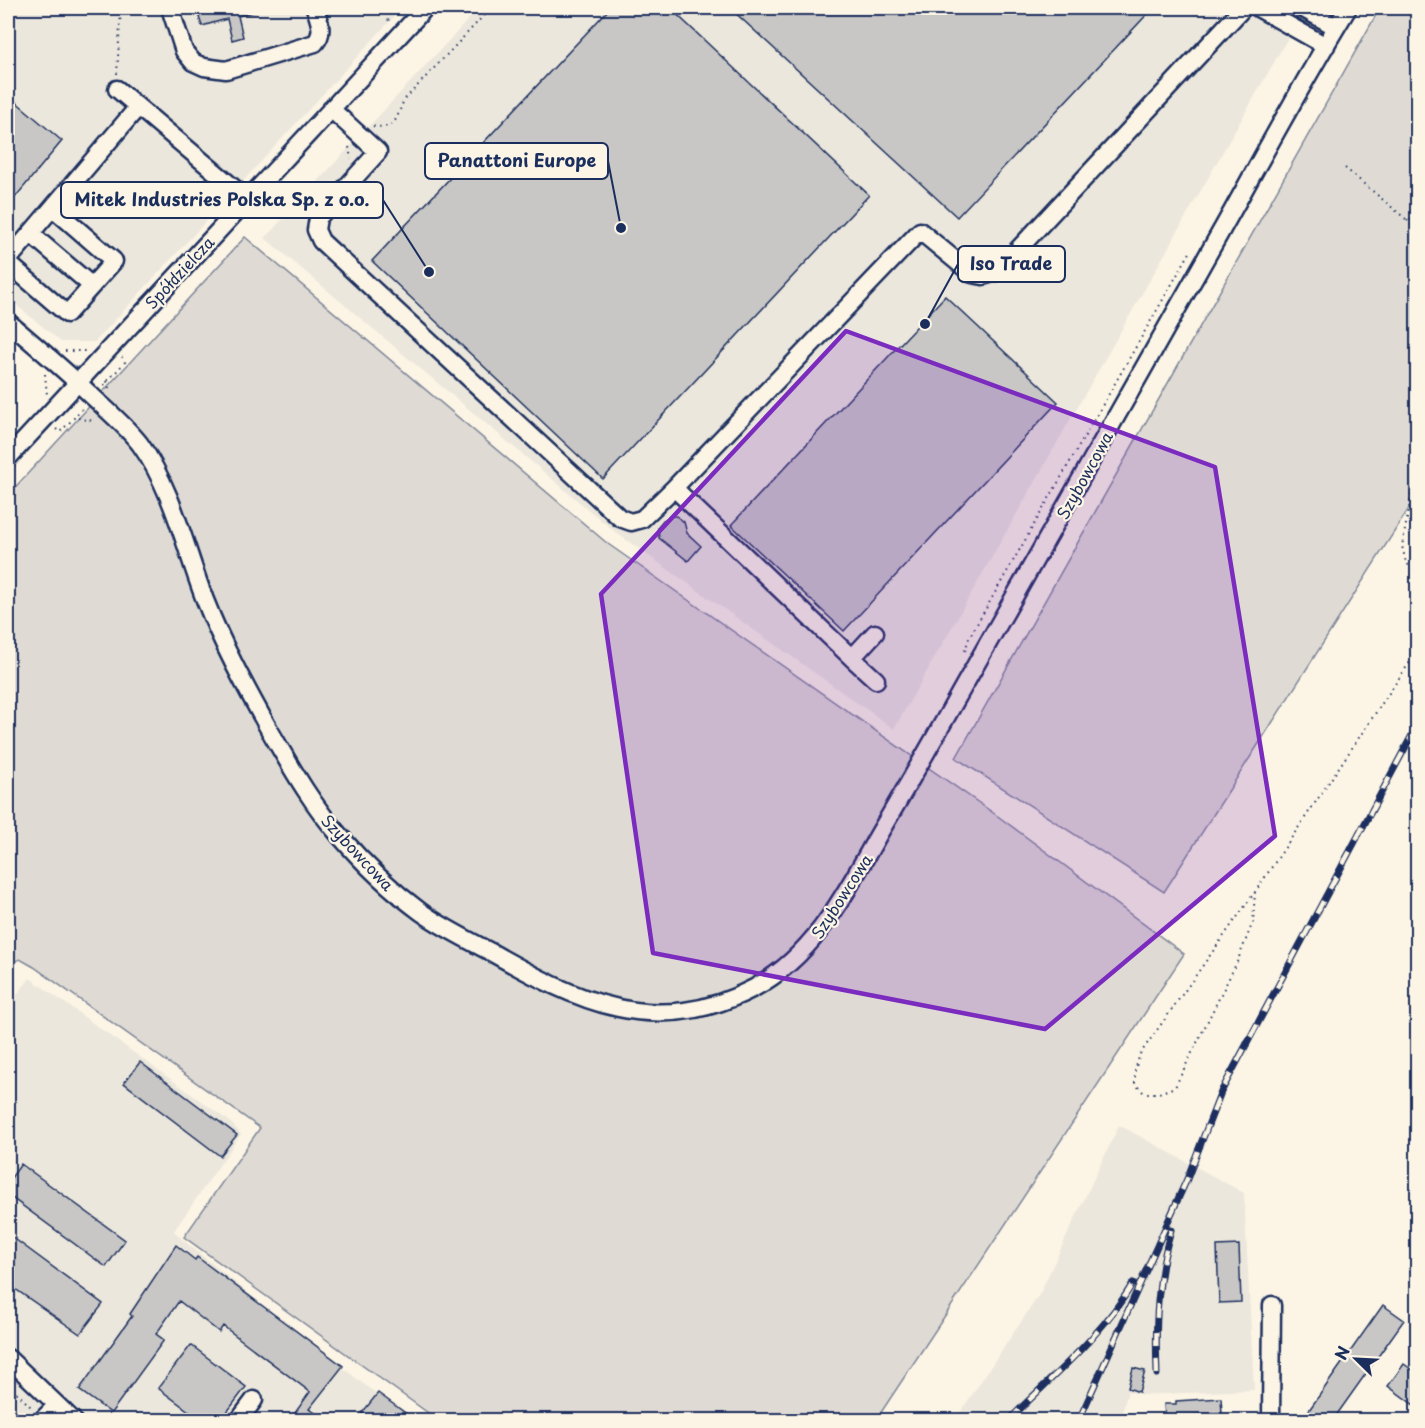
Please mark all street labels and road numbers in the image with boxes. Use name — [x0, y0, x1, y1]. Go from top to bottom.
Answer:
street label: Spółdzielcza — [139, 230, 219, 314]
street label: Szybowcowa — [1050, 427, 1118, 523]
street label: Szybowcowa — [316, 808, 400, 896]
street label: Szybowcowa — [804, 849, 878, 943]

